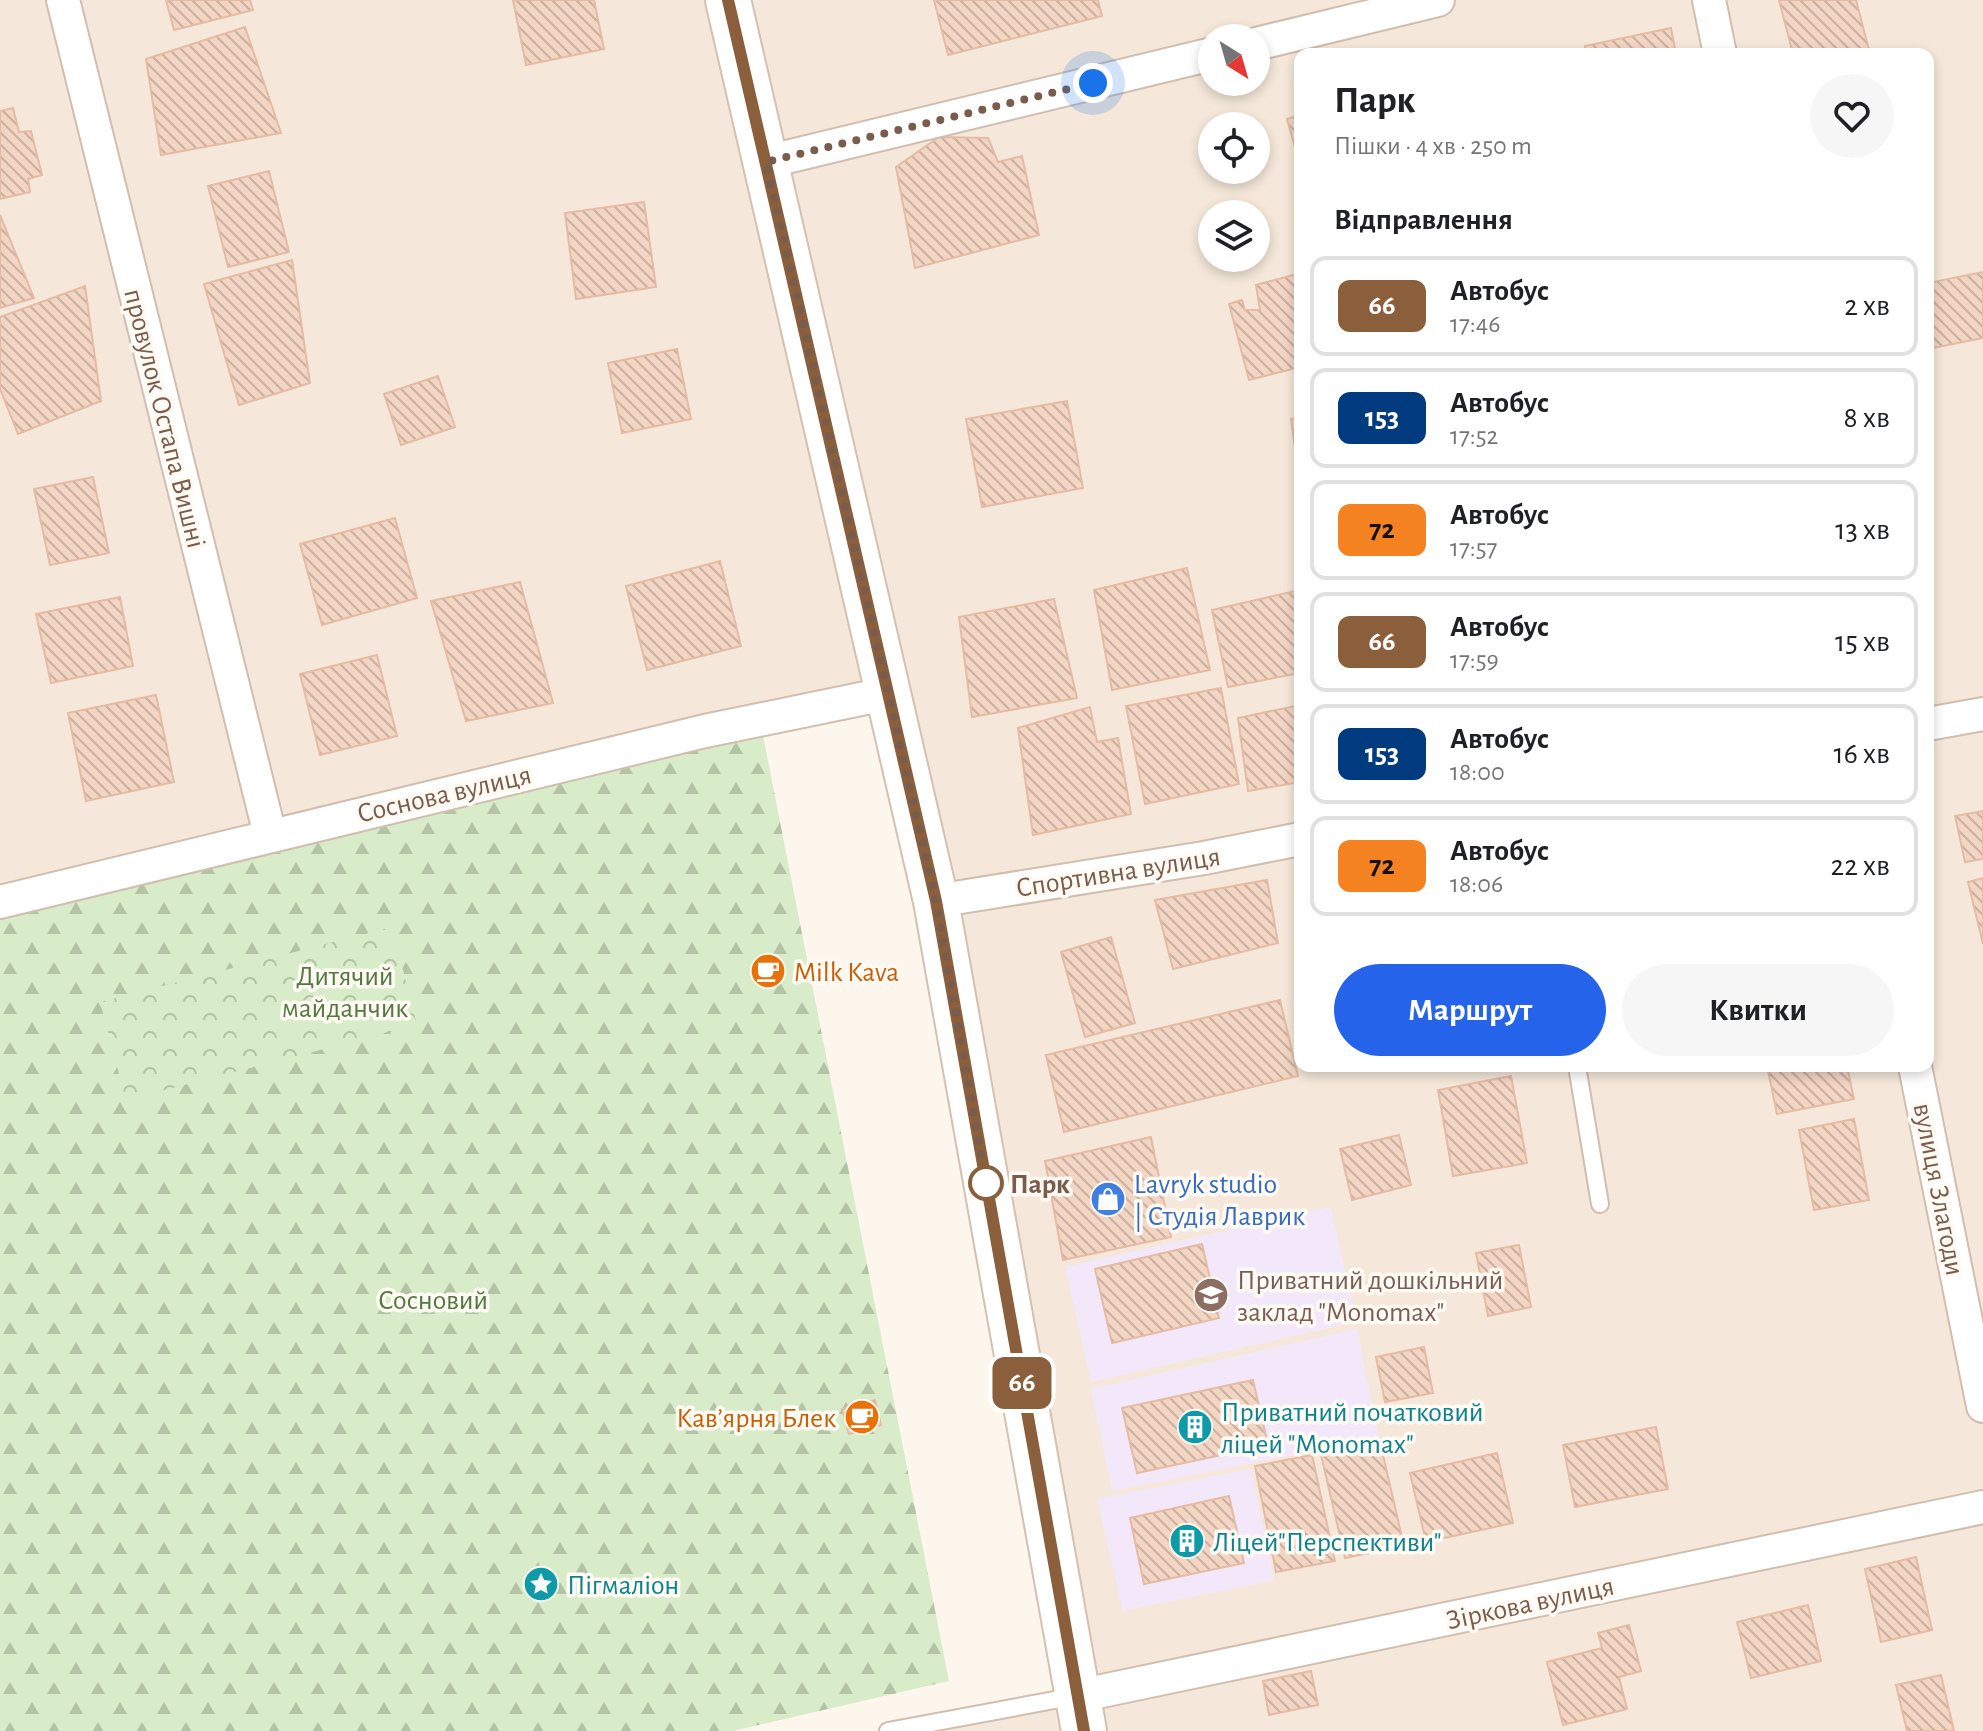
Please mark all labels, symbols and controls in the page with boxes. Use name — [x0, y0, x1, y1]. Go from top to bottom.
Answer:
north arrow — [1198, 24, 1270, 96]
map controls — [1198, 24, 1270, 272]
your location — [1073, 63, 1113, 103]
button: heart — [1810, 74, 1894, 158]
text: Парк — [1334, 82, 1415, 120]
button: locate — [1198, 112, 1270, 184]
text: Пішки · 4 хв · 250 m — [1334, 133, 1532, 159]
button: layers — [1198, 200, 1270, 272]
text: Відправлення — [1334, 205, 1513, 235]
text: Автобус — [1450, 276, 1549, 306]
street label: провулок Остапа Вишні — [118, 286, 210, 551]
text: 2 хв — [1844, 291, 1890, 321]
text: 66 — [1368, 292, 1396, 320]
text: 17:46 — [1450, 311, 1500, 337]
text: Автобус — [1450, 388, 1549, 418]
text: 8 хв — [1844, 403, 1890, 433]
text: 153 — [1365, 404, 1399, 432]
text: 17:52 — [1450, 423, 1498, 449]
text: Автобус — [1450, 500, 1549, 530]
text: 13 хв — [1835, 515, 1890, 545]
text: 72 — [1369, 516, 1395, 544]
text: 17:57 — [1450, 535, 1497, 561]
text: Автобус — [1450, 612, 1549, 642]
text: 15 хв — [1835, 627, 1890, 657]
text: 66 — [1368, 628, 1396, 656]
text: 17:59 — [1450, 647, 1499, 673]
text: Автобус — [1450, 724, 1549, 754]
text: 16 хв — [1833, 739, 1890, 769]
text: 153 — [1365, 740, 1399, 768]
text: 18:00 — [1450, 759, 1505, 785]
street label: Соснова вулиця — [355, 761, 534, 829]
text: Автобус — [1450, 836, 1549, 866]
street label: Спортивна вулиця — [1014, 843, 1223, 903]
text: 22 хв — [1831, 851, 1890, 881]
text: 72 — [1369, 852, 1395, 880]
text: 18:06 — [1450, 871, 1503, 897]
cafe icon: Milk Kava — [749, 952, 787, 990]
place label: Milk Kava — [794, 959, 899, 987]
park label: Дитячий майданчик — [282, 963, 408, 1023]
button: Маршрут — [1334, 964, 1606, 1056]
button: Квитки — [1622, 964, 1894, 1056]
street label: вулиця Злагоди — [1908, 1101, 1968, 1278]
marker: Парк — [969, 1166, 1003, 1200]
place label: Парк — [1010, 1171, 1070, 1199]
place label: Lavryk studio | Студія Лаврик — [1134, 1171, 1305, 1232]
shop icon: Lavryk studio | Студія Лаврик — [1089, 1180, 1127, 1218]
place label: Приватний дошкільний заклад "Monomax" — [1237, 1267, 1503, 1327]
school or university icon: Приватний дошкільний заклад "Monomax" — [1192, 1276, 1230, 1314]
park label: Сосновий — [378, 1287, 488, 1315]
line badge: 66 — [986, 1357, 1058, 1409]
text: 66 — [1008, 1369, 1036, 1397]
cafe icon: Кавʼярня Блек — [843, 1398, 881, 1436]
place label: Приватний початковий ліцей "Monomax" — [1221, 1399, 1484, 1459]
place label: Кавʼярня Блек — [676, 1405, 836, 1433]
building icon: Приватний початковий ліцей "Monomax" — [1176, 1408, 1214, 1446]
building icon: Ліцей"Перспективи" — [1168, 1522, 1206, 1560]
place label: Ліцей"Перспективи" — [1213, 1529, 1442, 1557]
place icon: Пігмаліон — [522, 1565, 560, 1603]
place label: Пігмаліон — [567, 1572, 679, 1600]
street label: Зіркова вулиця — [1444, 1573, 1617, 1635]

